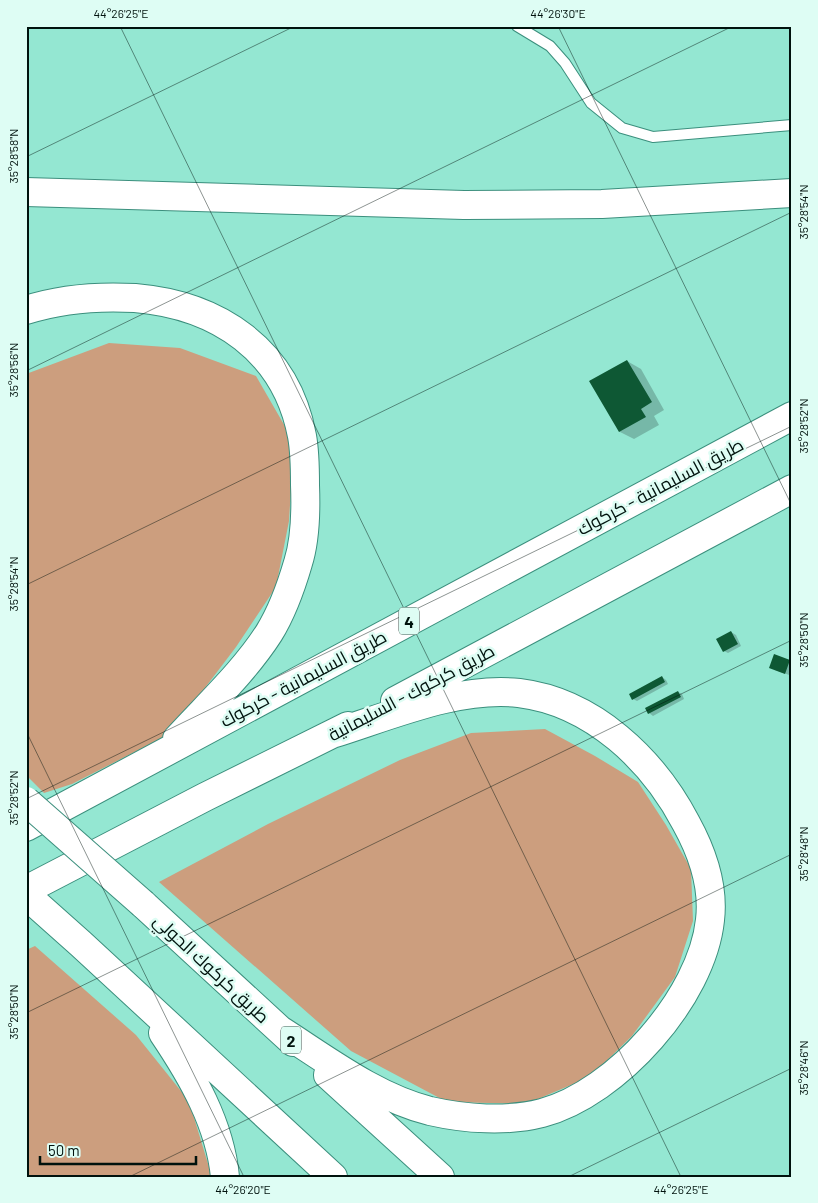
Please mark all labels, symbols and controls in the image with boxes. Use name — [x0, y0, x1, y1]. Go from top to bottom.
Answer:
text: 44°26'25"E — [93, 6, 149, 20]
text: 44°26'30"E — [530, 6, 586, 20]
text: 35°28'58"N — [6, 129, 20, 183]
text: 35°28'54"N — [796, 184, 810, 240]
text: 35°28'56"N — [6, 343, 20, 397]
text: 35°28'52"N — [796, 398, 810, 454]
street label: طريق السليمانية - كركوك — [573, 433, 748, 541]
text: 35°28'54"N — [6, 556, 20, 612]
road number: 4 — [399, 608, 419, 634]
text: 35°28'50"N — [796, 612, 810, 668]
street label: طريق السليمانية - كركوك — [216, 625, 391, 733]
street label: طريق كركوك - السليمانية — [324, 639, 499, 747]
text: 35°28'52"N — [6, 770, 20, 826]
text: 35°28'48"N — [796, 826, 810, 882]
street label: طريق كركوك الحولي — [147, 909, 274, 1030]
text: 35°28'50"N — [6, 984, 20, 1040]
road number: 2 — [281, 1026, 301, 1054]
text: 35°28'46"N — [796, 1040, 810, 1096]
scale bar — [40, 1133, 196, 1165]
text: 50 m — [48, 1141, 80, 1159]
text: 44°26'20"E — [215, 1182, 271, 1196]
text: 44°26'25"E — [653, 1182, 709, 1196]

